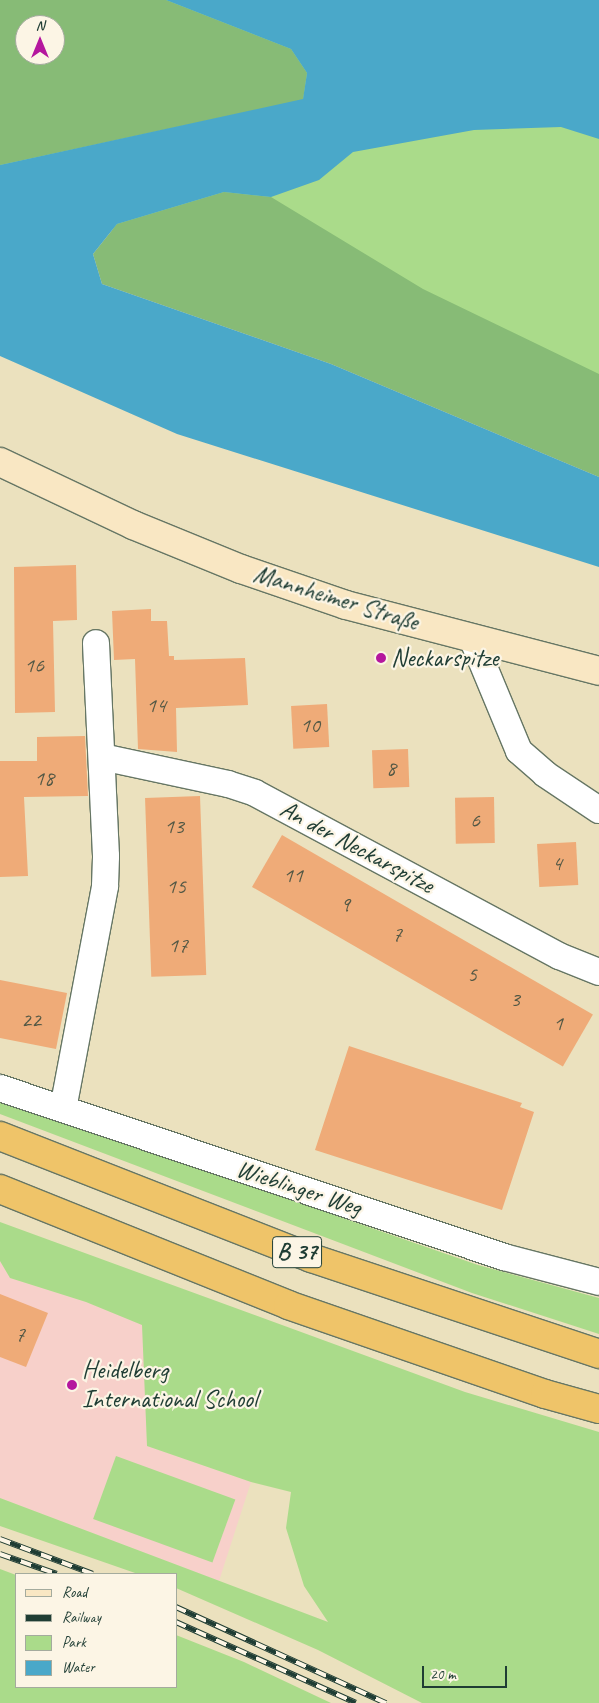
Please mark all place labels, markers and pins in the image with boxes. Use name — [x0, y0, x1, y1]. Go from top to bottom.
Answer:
place label: Neckarspitze — [391, 643, 498, 673]
marker: Neckarspitze — [375, 652, 387, 664]
place label: Heidelberg International School — [82, 1356, 257, 1415]
marker: Heidelberg International School — [66, 1379, 78, 1391]

